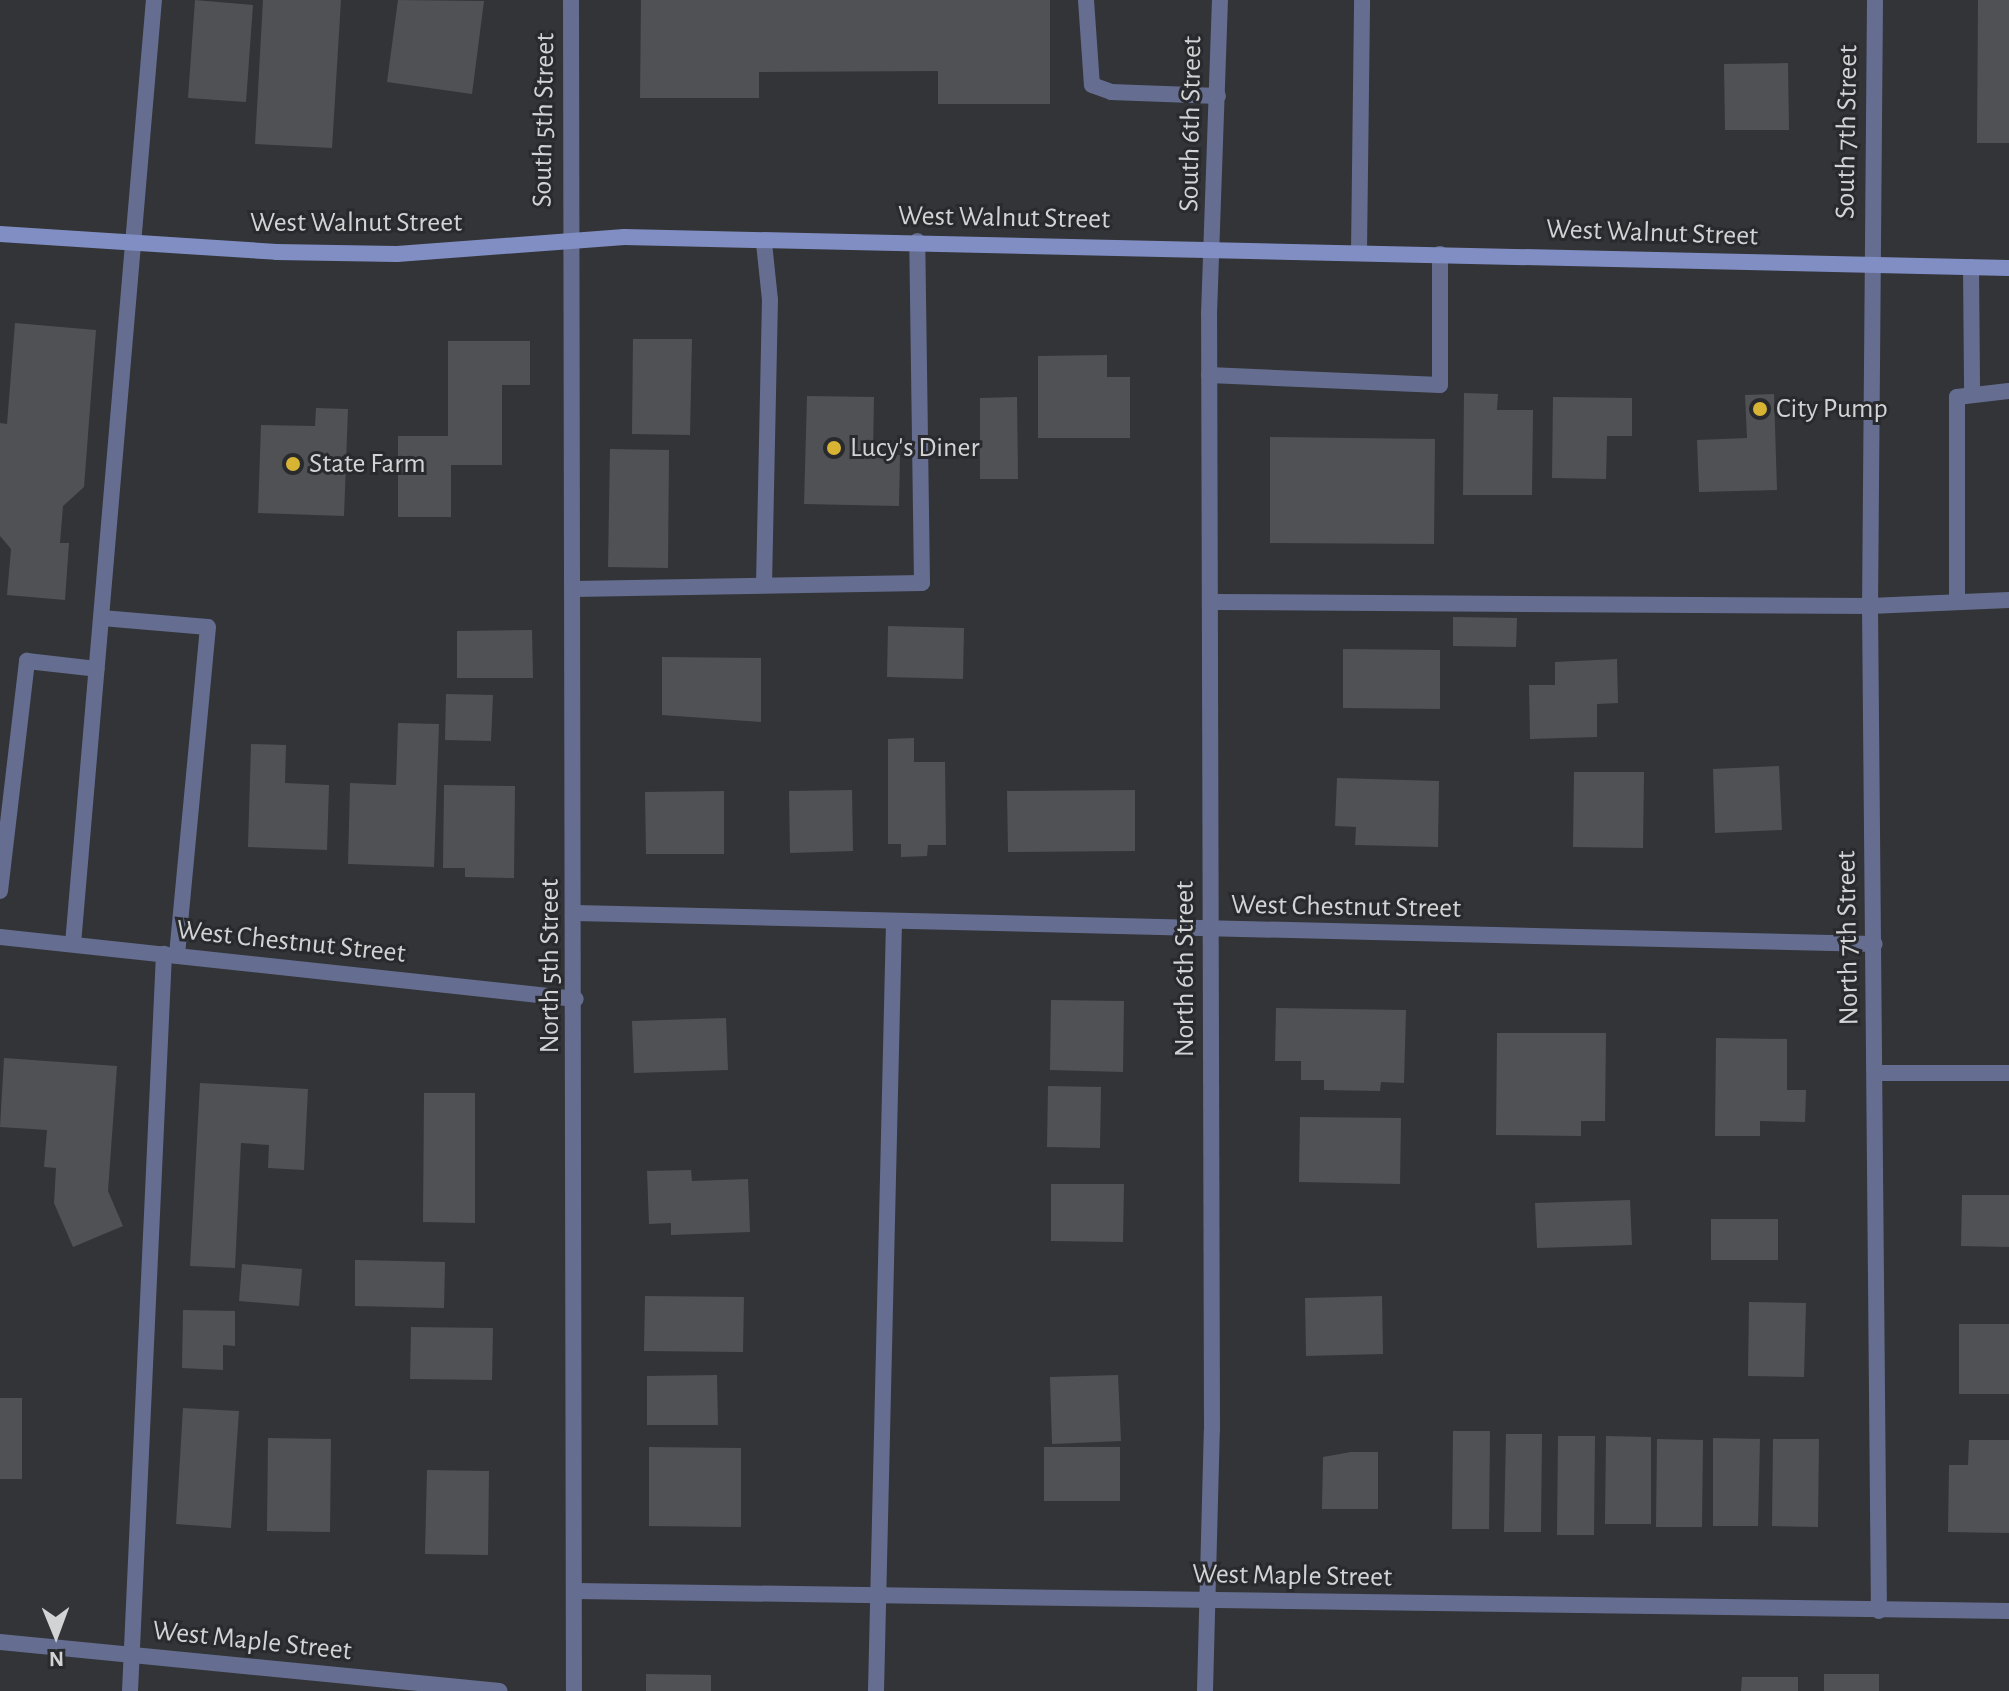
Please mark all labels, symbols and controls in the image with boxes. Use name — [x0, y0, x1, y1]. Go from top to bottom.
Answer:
street label: South 5th Street — [526, 32, 562, 208]
street label: South 6th Street — [1173, 36, 1209, 212]
street label: South 7th Street — [1829, 44, 1865, 220]
street label: West Walnut Street — [898, 199, 1110, 237]
street label: West Walnut Street — [250, 206, 462, 240]
street label: West Walnut Street — [1545, 213, 1759, 253]
place label: City Pump — [1776, 392, 1888, 426]
marker: City Pump — [1751, 400, 1769, 418]
place label: Lucy's Diner — [850, 431, 979, 465]
marker: Lucy's Diner — [825, 439, 843, 457]
place label: State Farm — [309, 447, 426, 481]
marker: State Farm — [284, 455, 302, 473]
street label: North 7th Street — [1830, 850, 1866, 1026]
street label: North 5th Street — [533, 879, 567, 1053]
street label: North 6th Street — [1168, 881, 1202, 1057]
street label: West Chestnut Street — [1231, 888, 1461, 926]
street label: West Chestnut Street — [175, 913, 407, 971]
street label: West Maple Street — [1192, 1557, 1392, 1595]
north arrow — [16, 1595, 96, 1675]
street label: West Maple Street — [151, 1614, 353, 1668]
text: N — [49, 1648, 64, 1670]

